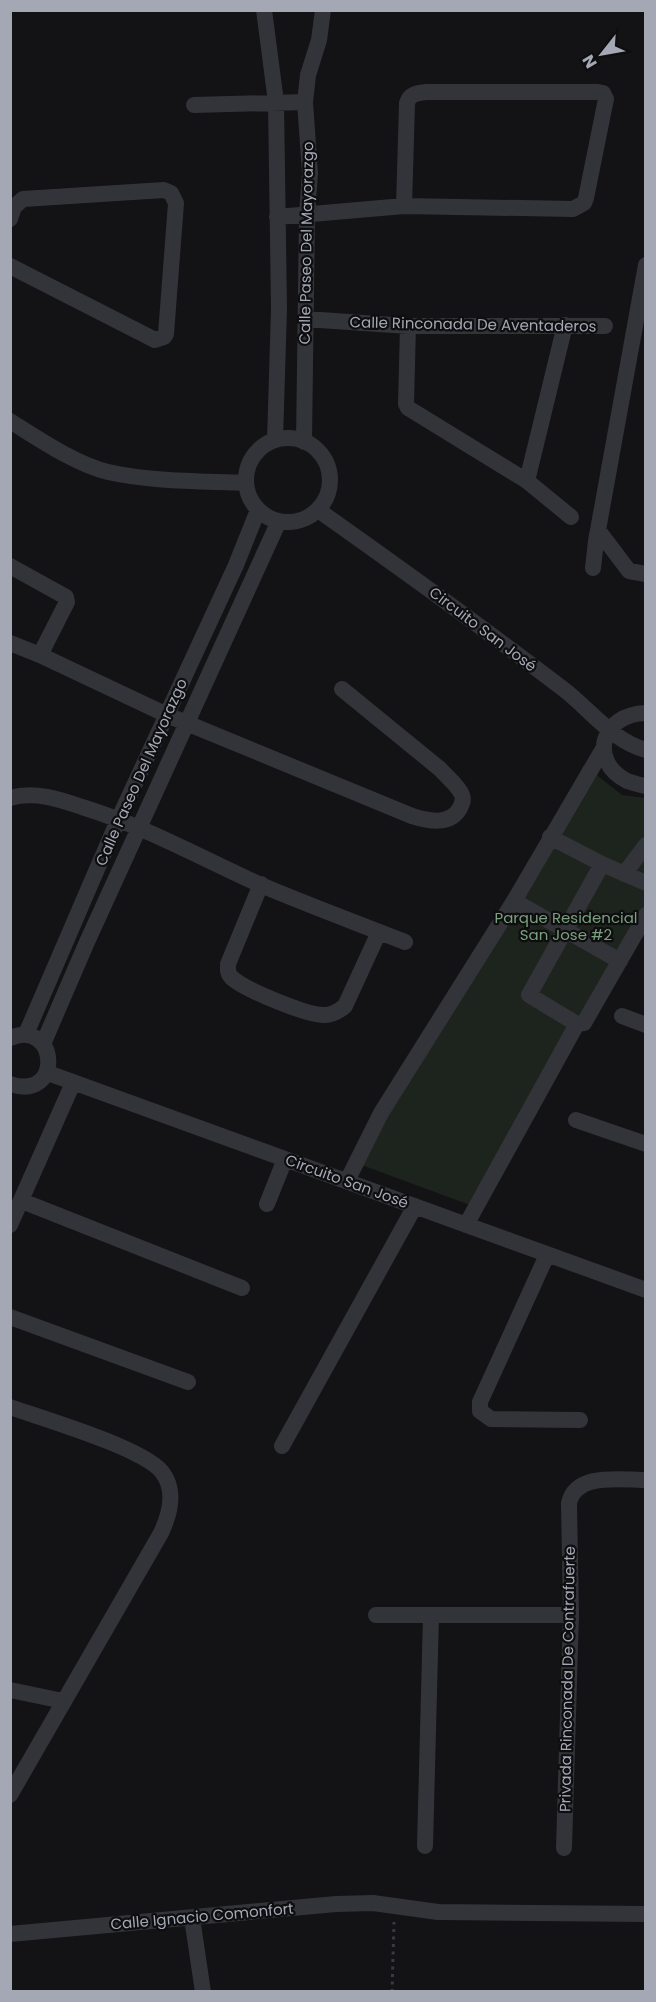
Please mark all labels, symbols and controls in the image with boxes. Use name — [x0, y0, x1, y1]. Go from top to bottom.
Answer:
north arrow — [572, 24, 632, 84]
text: N — [577, 50, 603, 73]
street label: Calle Paseo Del Mayorazgo — [294, 141, 318, 345]
street label: Calle Rinconada De Aventaderos — [349, 311, 597, 337]
street label: Circuito San José — [425, 582, 541, 676]
street label: Calle Paseo Del Mayorazgo — [90, 675, 192, 869]
park label: Parque Residencial San Jose #2 — [494, 907, 638, 945]
street label: Circuito San José — [283, 1149, 411, 1213]
street label: Privada Rinconada De Contrafuerte — [554, 1546, 580, 1812]
street label: Calle Ignacio Comonfort — [110, 1898, 294, 1934]

